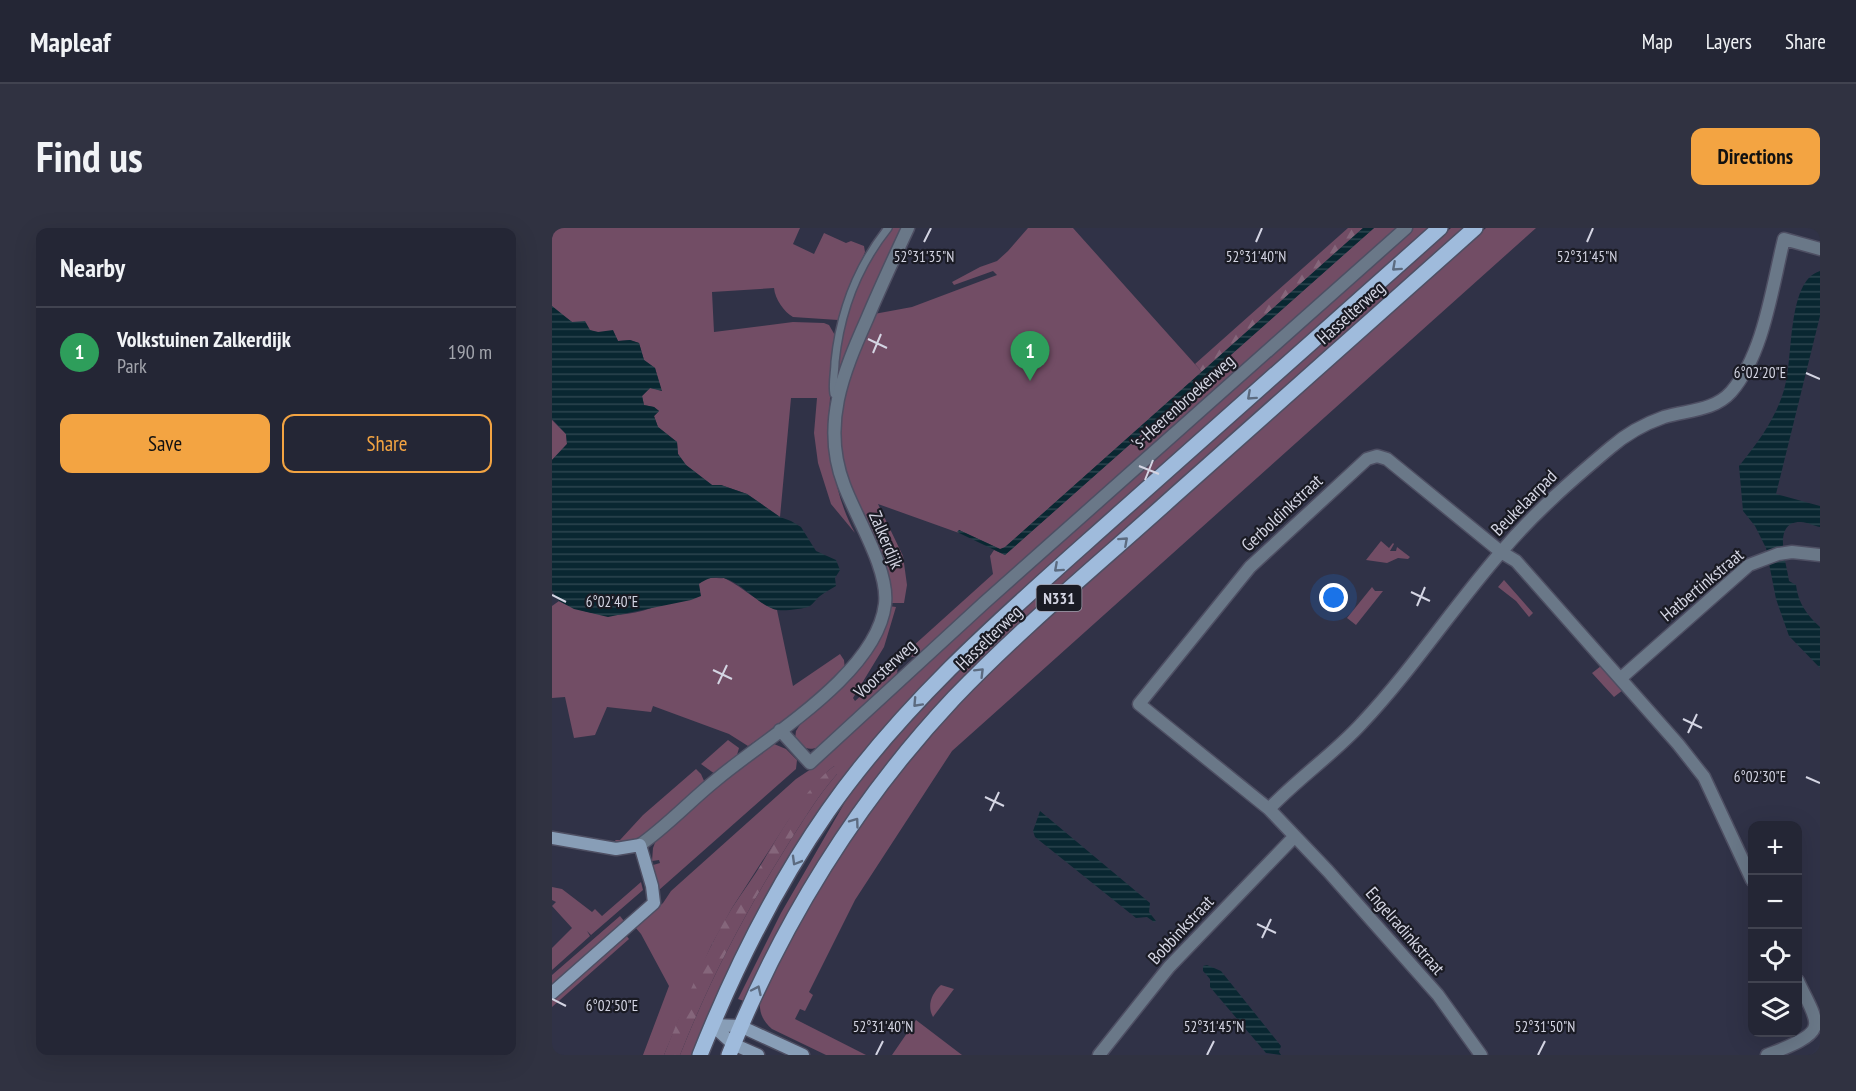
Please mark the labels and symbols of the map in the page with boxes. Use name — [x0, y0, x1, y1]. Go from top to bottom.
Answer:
text: 52°31'35"N — [894, 247, 954, 266]
text: 52°31'40"N — [1226, 247, 1286, 266]
text: 52°31'45"N — [1557, 247, 1617, 266]
one-way arrow — [1392, 260, 1403, 271]
street label: Hasselterweg — [1312, 276, 1389, 349]
pin: 1 — [1010, 332, 1050, 381]
street label: 's-Heerenbroekerweg — [1126, 349, 1239, 454]
text: 6°02'20"E — [1734, 363, 1786, 382]
one-way arrow — [1247, 389, 1257, 400]
street label: Beukelaarpad — [1486, 465, 1562, 541]
street label: Gerboldinkstraat — [1236, 469, 1327, 556]
street label: Zalkerdijk — [864, 507, 909, 572]
one-way arrow — [1117, 537, 1128, 548]
street label: Hatbertinkstraat — [1655, 543, 1748, 626]
one-way arrow — [1054, 561, 1065, 572]
your location — [1319, 583, 1348, 612]
road number: N331 — [1036, 585, 1082, 611]
text: 6°02'40"E — [586, 592, 638, 611]
street label: Hasselterweg — [951, 600, 1027, 675]
street label: Voorsterweg — [848, 634, 921, 704]
one-way arrow — [972, 669, 983, 680]
one-way arrow — [913, 696, 924, 706]
text: 6°02'30"E — [1734, 767, 1786, 786]
one-way arrow — [848, 817, 859, 828]
one-way arrow — [792, 855, 804, 865]
street label: Engelradinkstraat — [1361, 882, 1450, 979]
street label: Bobbinkstraat — [1143, 890, 1218, 969]
one-way arrow — [749, 985, 761, 996]
text: 6°02'50"E — [586, 996, 638, 1015]
text: 52°31'40"N — [853, 1017, 913, 1036]
text: 52°31'45"N — [1184, 1017, 1244, 1036]
text: 52°31'50"N — [1515, 1017, 1575, 1036]

